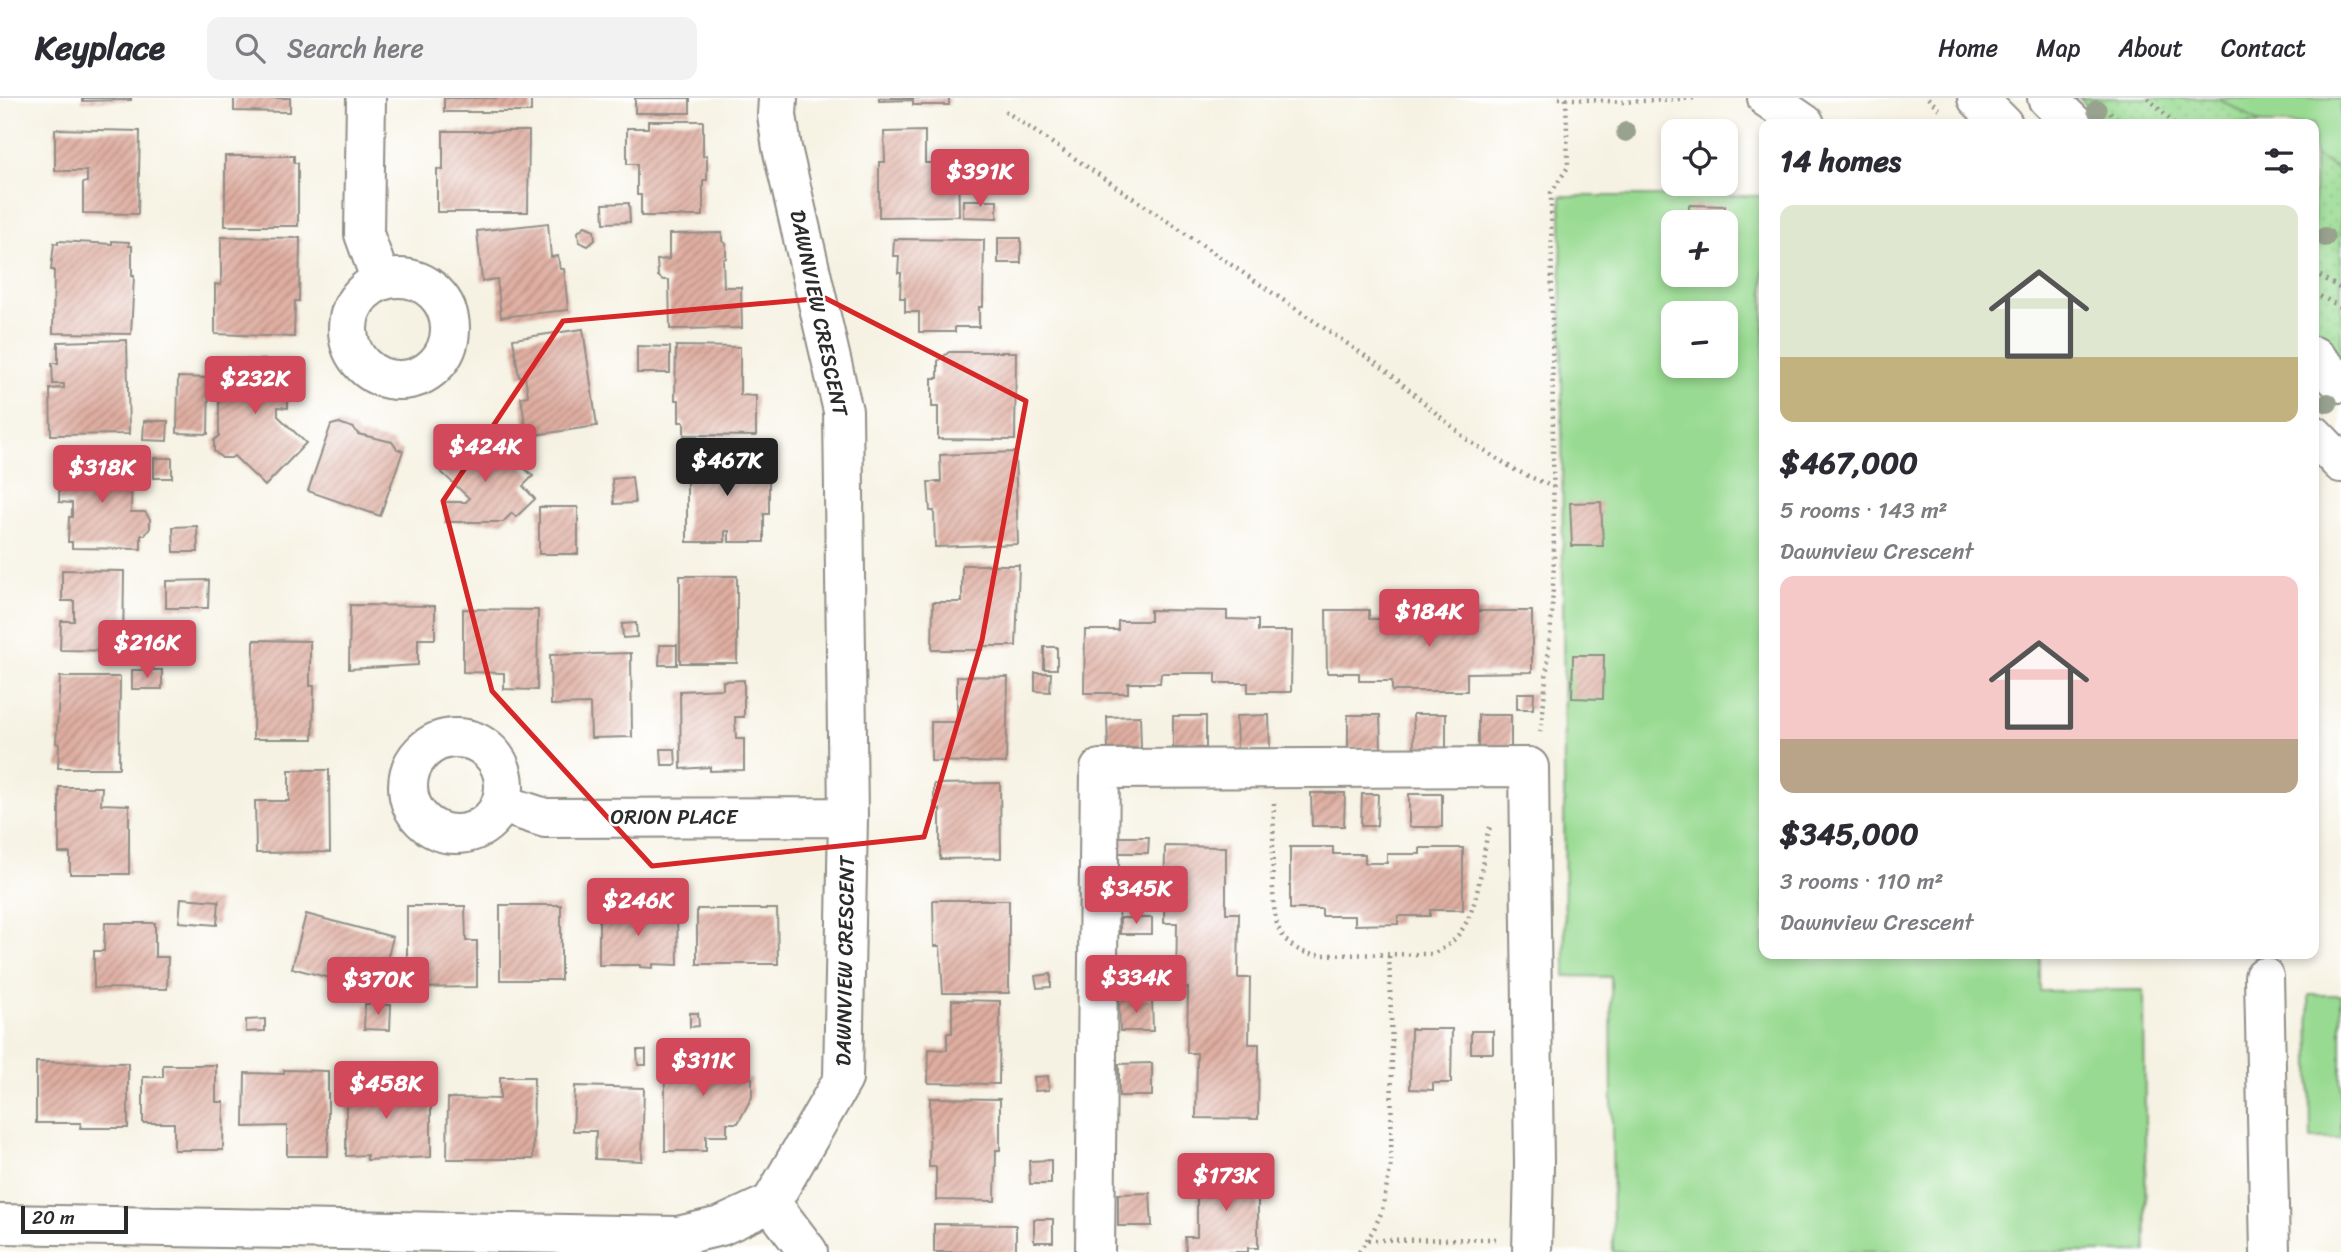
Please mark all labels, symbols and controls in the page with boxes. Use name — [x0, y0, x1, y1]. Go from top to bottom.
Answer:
search box — [207, 17, 697, 80]
text: Keyplace — [35, 19, 165, 77]
text: Search here — [287, 25, 424, 71]
text: Home — [1938, 27, 1998, 69]
text: Map — [2036, 27, 2080, 69]
text: About — [2118, 27, 2183, 69]
text: Contact — [2221, 27, 2306, 69]
icon: search — [231, 29, 269, 67]
map controls — [1661, 119, 1738, 378]
button: locate — [1661, 119, 1738, 196]
text: 14 homes — [1780, 134, 1901, 188]
icon: filters — [2260, 142, 2298, 180]
pin: $391K — [931, 150, 1029, 209]
text: $391K — [947, 151, 1013, 192]
street label: DAWNVIEW CRESCENT — [779, 206, 860, 422]
button: + — [1661, 210, 1738, 287]
icon: home — [1976, 251, 2102, 377]
button: − — [1661, 301, 1738, 378]
pin: $232K — [206, 356, 304, 416]
text: $232K — [221, 358, 289, 399]
pin: $424K — [436, 424, 534, 484]
text: $424K — [449, 426, 521, 467]
text: $467,000 — [1780, 436, 1918, 490]
pin: $467K — [678, 438, 776, 498]
text: $467K — [692, 440, 762, 481]
pin: $318K — [53, 446, 151, 505]
text: $318K — [69, 447, 135, 488]
text: 5 rooms · 143 m² — [1780, 490, 1948, 531]
text: Dawnview Crescent — [1780, 531, 1974, 572]
pin: $184K — [1380, 589, 1478, 649]
text: $184K — [1395, 591, 1463, 632]
pin: $216K — [98, 620, 196, 680]
text: $216K — [114, 622, 180, 663]
icon: home — [1976, 622, 2102, 748]
street label: ORION PLACE — [611, 798, 739, 836]
text: $345,000 — [1780, 807, 1919, 861]
street label: DAWNVIEW CRESCENT — [824, 854, 866, 1066]
text: 3 rooms · 110 m² — [1780, 861, 1944, 902]
pin: $345K — [1087, 866, 1185, 926]
text: $345K — [1101, 868, 1171, 909]
pin: $246K — [589, 878, 687, 938]
text: $246K — [603, 880, 673, 921]
text: Dawnview Crescent — [1780, 902, 1974, 943]
pin: $334K — [1087, 956, 1185, 1015]
text: $334K — [1101, 957, 1171, 998]
pin: $370K — [329, 958, 427, 1017]
text: $370K — [343, 959, 413, 1000]
pin: $311K — [654, 1038, 752, 1098]
text: $311K — [672, 1040, 734, 1081]
pin: $458K — [337, 1062, 435, 1121]
text: $458K — [350, 1063, 422, 1104]
pin: $173K — [1177, 1154, 1275, 1213]
text: $173K — [1193, 1155, 1259, 1196]
text: 20 m — [32, 1201, 75, 1234]
scale bar — [21, 1203, 128, 1235]

